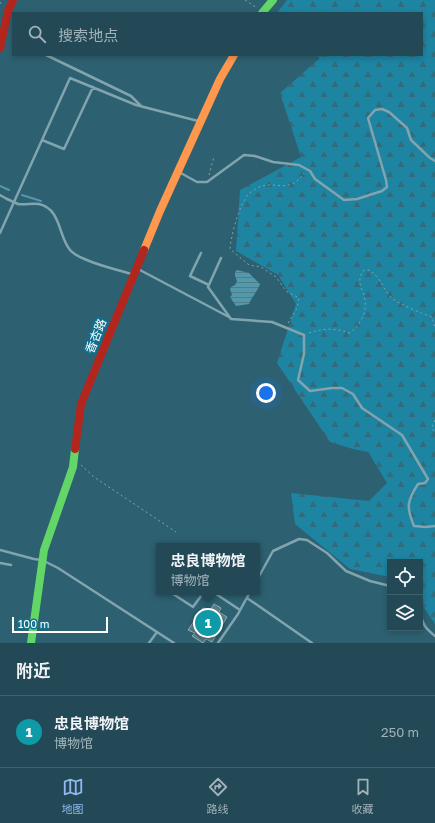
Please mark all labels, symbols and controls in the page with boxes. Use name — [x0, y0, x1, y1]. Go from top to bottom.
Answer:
search box — [12, 12, 423, 56]
icon: search — [26, 23, 48, 45]
text: 搜索地点 — [58, 26, 118, 44]
street label: 香杏路 — [82, 316, 109, 355]
your location — [256, 383, 276, 403]
popup — [156, 543, 260, 595]
text: 忠良博物馆 — [170, 551, 246, 569]
map controls — [387, 559, 423, 631]
button: locate — [387, 559, 423, 595]
text: 博物馆 — [170, 572, 210, 588]
button: layers — [387, 595, 423, 631]
pin: 1 — [195, 608, 221, 638]
scale bar — [12, 615, 108, 634]
text: 100 m — [18, 617, 49, 630]
text: 附近 — [16, 660, 50, 681]
text: 忠良博物馆 — [54, 714, 129, 732]
text: 1 — [26, 724, 32, 740]
text: 250 m — [381, 724, 419, 740]
text: 博物馆 — [54, 735, 93, 751]
tab: 地图 — [62, 776, 84, 816]
tab: 路线 — [207, 776, 229, 816]
tab: 收藏 — [352, 776, 374, 816]

